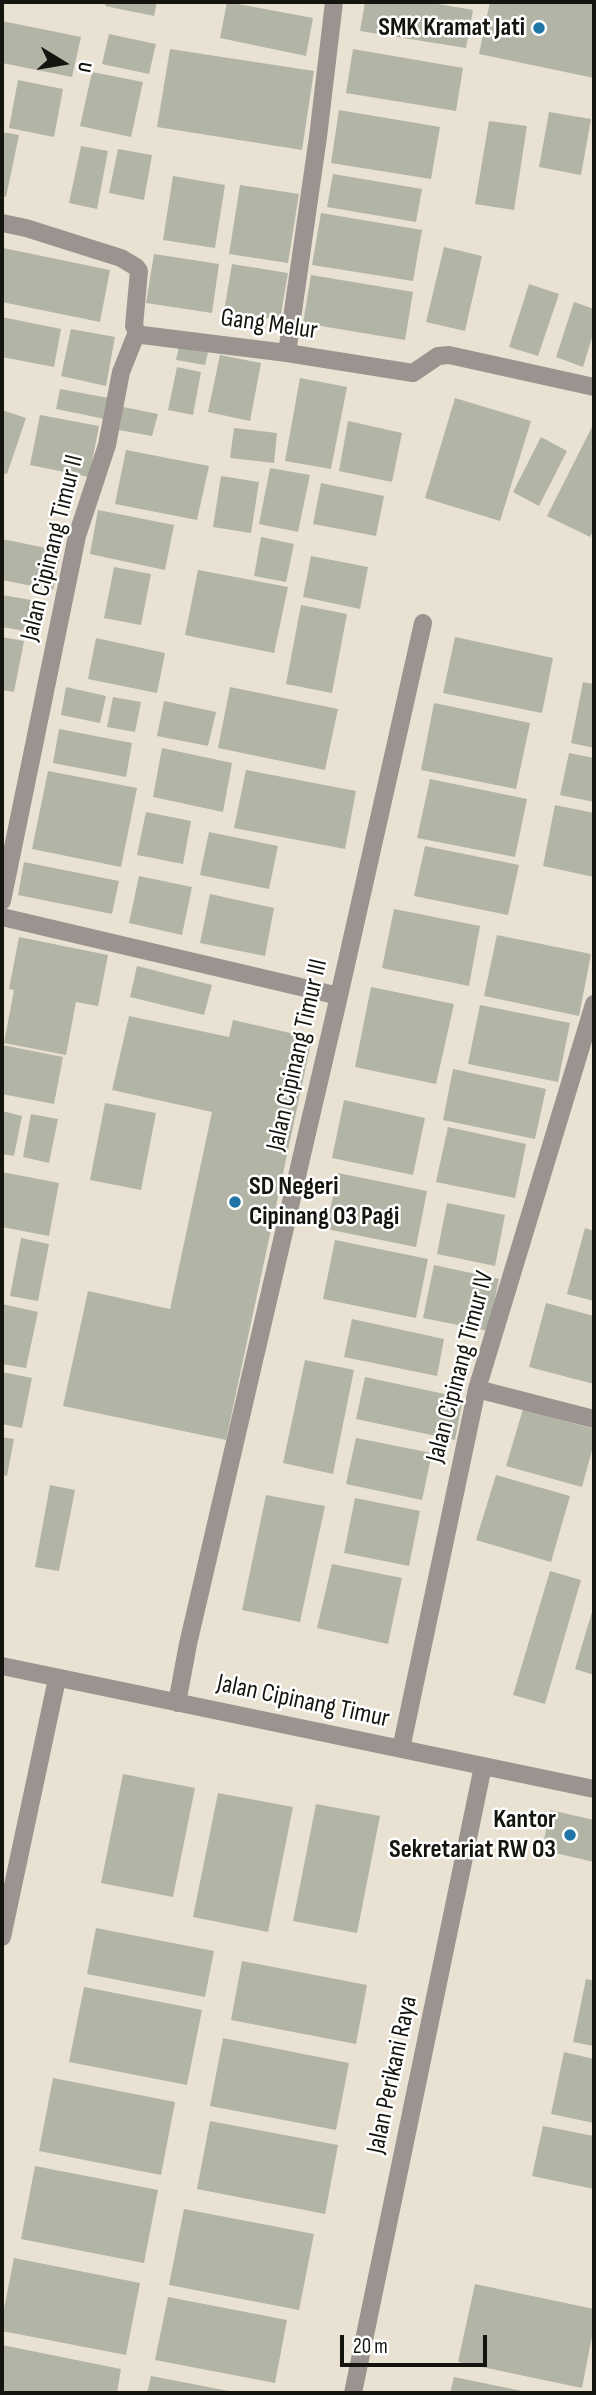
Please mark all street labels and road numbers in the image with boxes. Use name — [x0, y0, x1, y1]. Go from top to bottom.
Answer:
street label: Gang Melur — [219, 303, 319, 347]
street label: Jalan Cipinang Timur II — [15, 452, 91, 644]
street label: Jalan Cipinang Timur III — [261, 956, 335, 1154]
street label: Jalan Cipinang Timur IV — [420, 1268, 502, 1466]
street label: Jalan Cipinang Timur — [214, 1668, 392, 1736]
street label: Jalan Perikani Raya — [361, 1993, 425, 2157]

